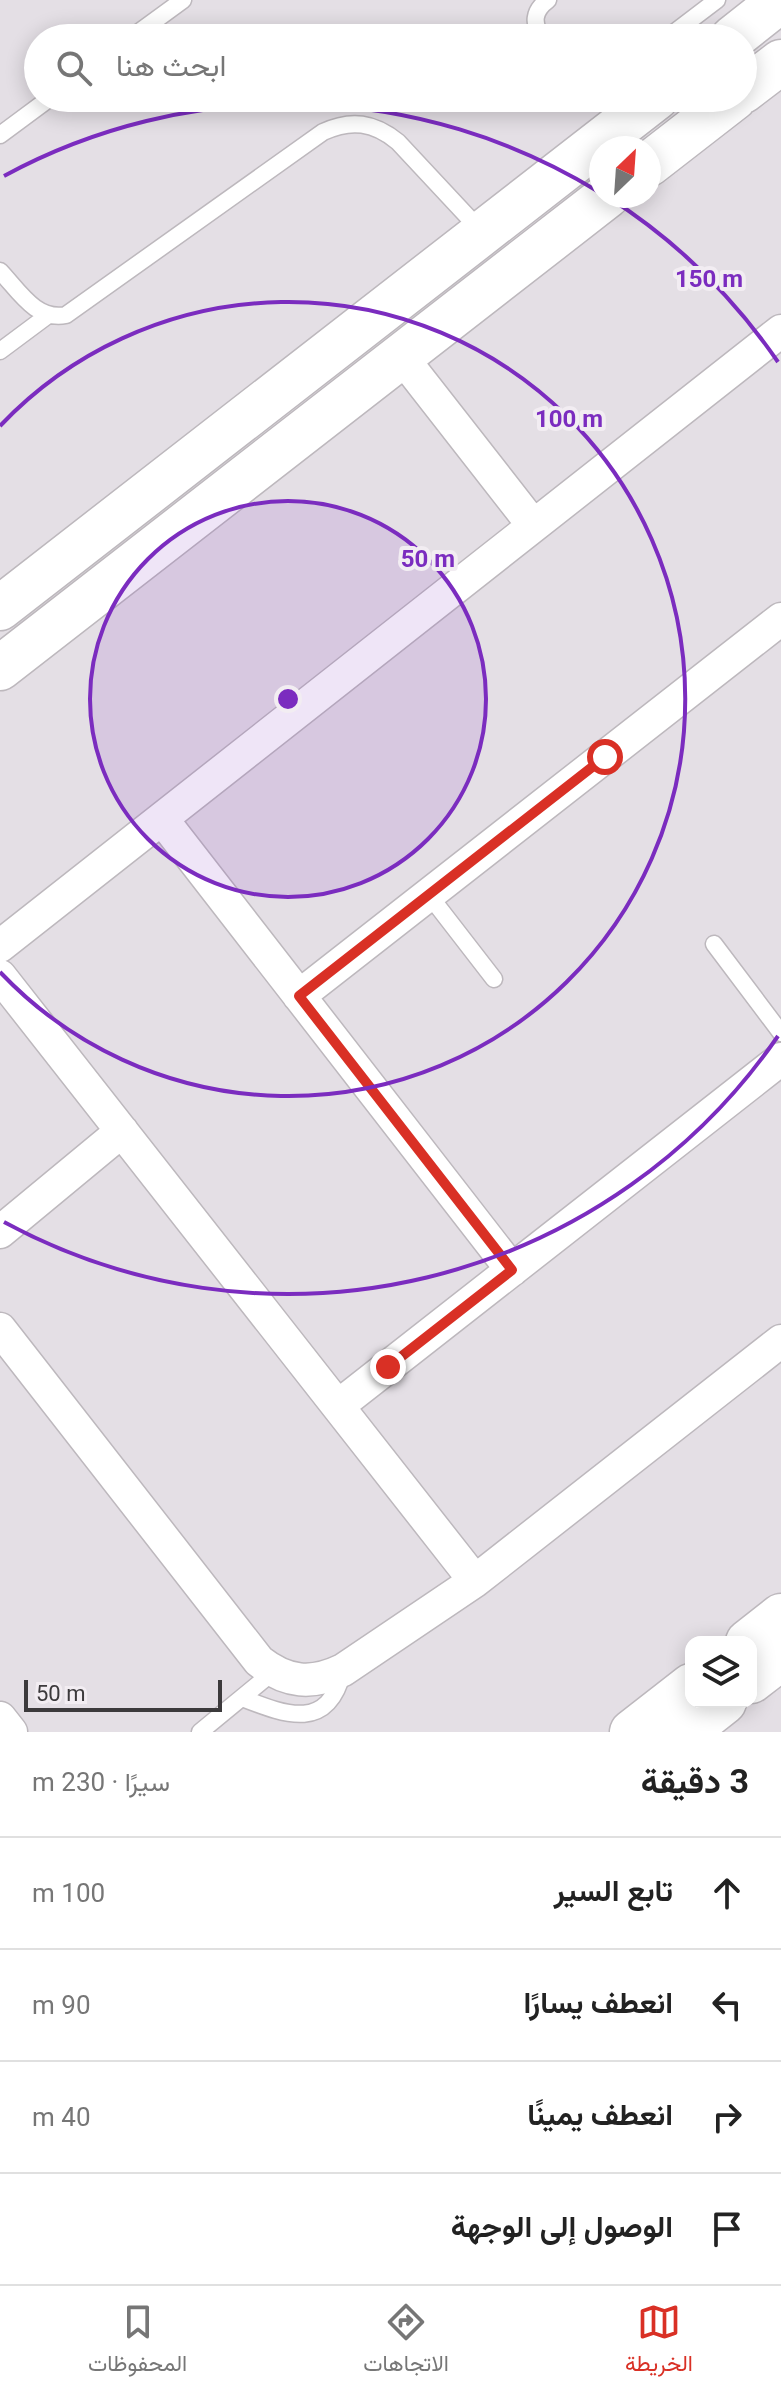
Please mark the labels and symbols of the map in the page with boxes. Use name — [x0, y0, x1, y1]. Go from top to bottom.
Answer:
north arrow — [589, 136, 661, 208]
text: 150 m — [675, 265, 743, 293]
text: 100 m — [535, 405, 603, 433]
text: 50 m — [401, 545, 455, 573]
centre of rings — [274, 685, 302, 713]
route start — [587, 739, 623, 775]
route end — [370, 1349, 406, 1385]
scale bar — [24, 1676, 222, 1712]

